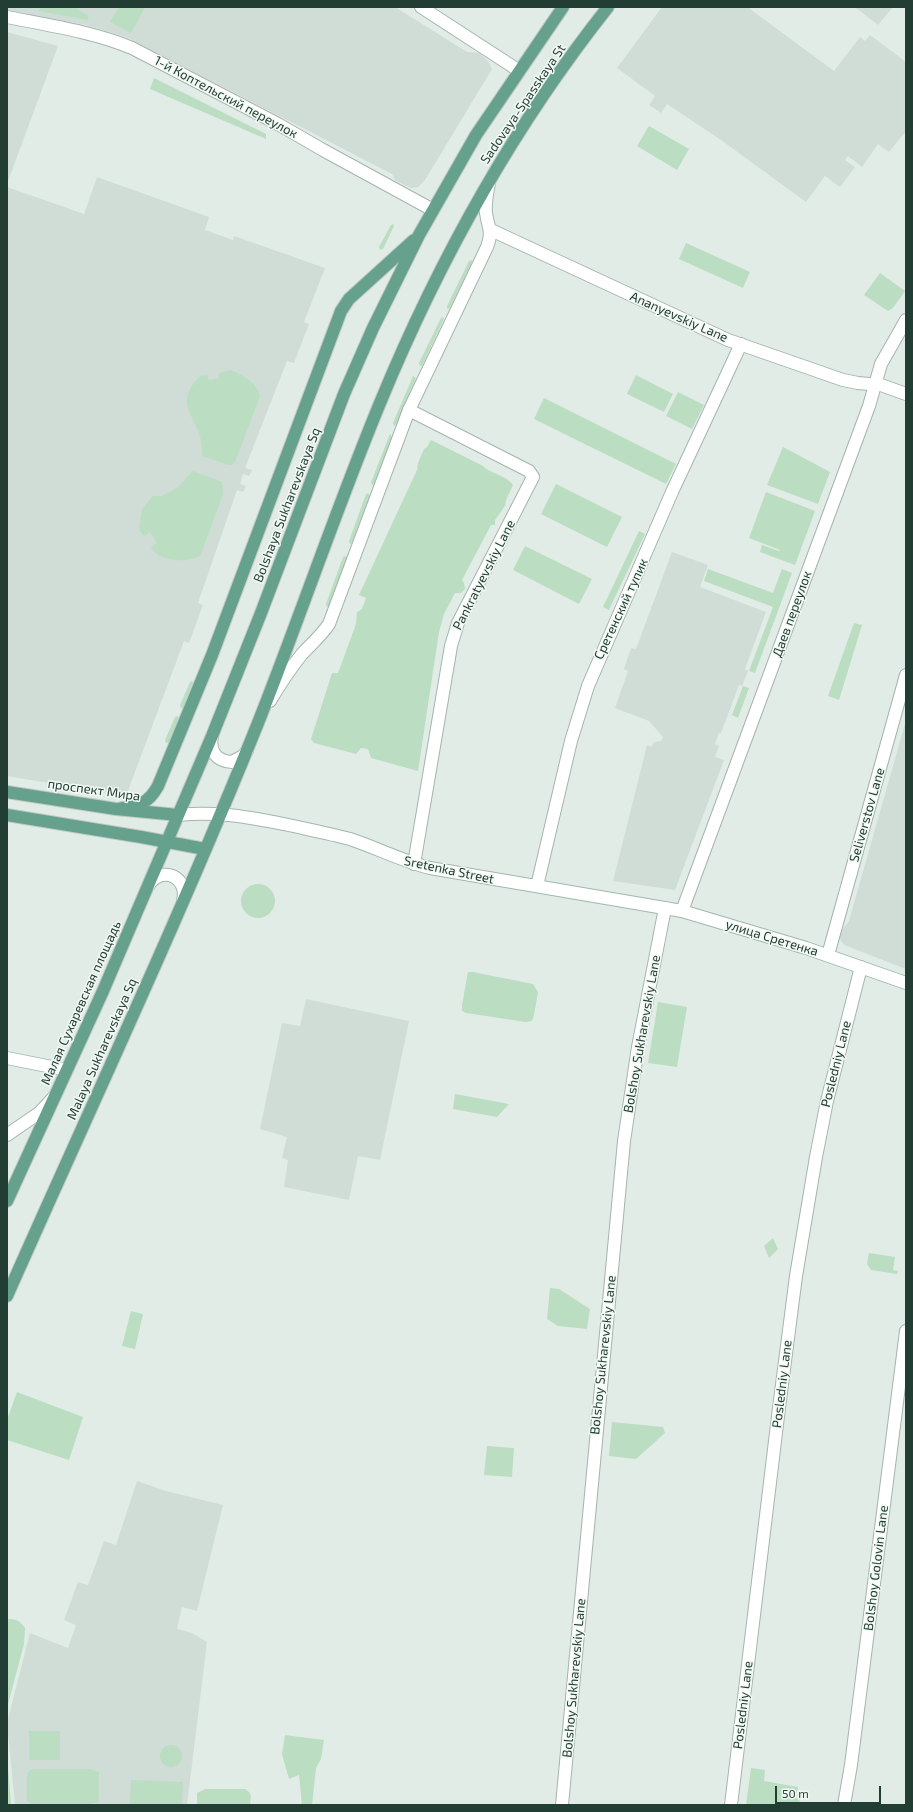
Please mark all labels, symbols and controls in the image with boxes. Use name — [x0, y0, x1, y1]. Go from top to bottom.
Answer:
street label: Sadovaya-Spasskaya St — [477, 41, 569, 167]
street label: 1-й Коптельский переулок — [152, 53, 300, 141]
street label: Ananyevskiy Lane — [628, 288, 730, 346]
street label: Bolshaya Sukharevskaya Sq — [250, 426, 324, 584]
street label: Pankratyevskiy Lane — [449, 517, 519, 633]
street label: Сретенский тупик — [591, 556, 651, 662]
street label: Даев переулок — [769, 569, 815, 659]
street label: Seliverstov Lane — [846, 766, 888, 864]
street label: проспект Мира — [47, 776, 141, 804]
street label: Sretenka Street — [403, 853, 495, 887]
street label: улица Сретенка — [724, 917, 820, 959]
street label: Малая Сухаревская площадь — [38, 918, 124, 1088]
street label: Bolshoy Sukharevskiy Lane — [620, 954, 664, 1114]
street label: Malaya Sukharevskaya Sq — [64, 976, 140, 1122]
street label: Posledniy Lane — [818, 1019, 854, 1109]
street label: Bolshoy Sukharevskiy Lane — [587, 1275, 619, 1435]
street label: Posledniy Lane — [769, 1339, 795, 1429]
street label: Bolshoy Golovin Lane — [861, 1504, 891, 1632]
street label: Bolshoy Sukharevskiy Lane — [559, 1598, 589, 1758]
street label: Posledniy Lane — [730, 1660, 756, 1750]
scale bar — [777, 1778, 883, 1804]
text: 50 m — [782, 1786, 809, 1800]

